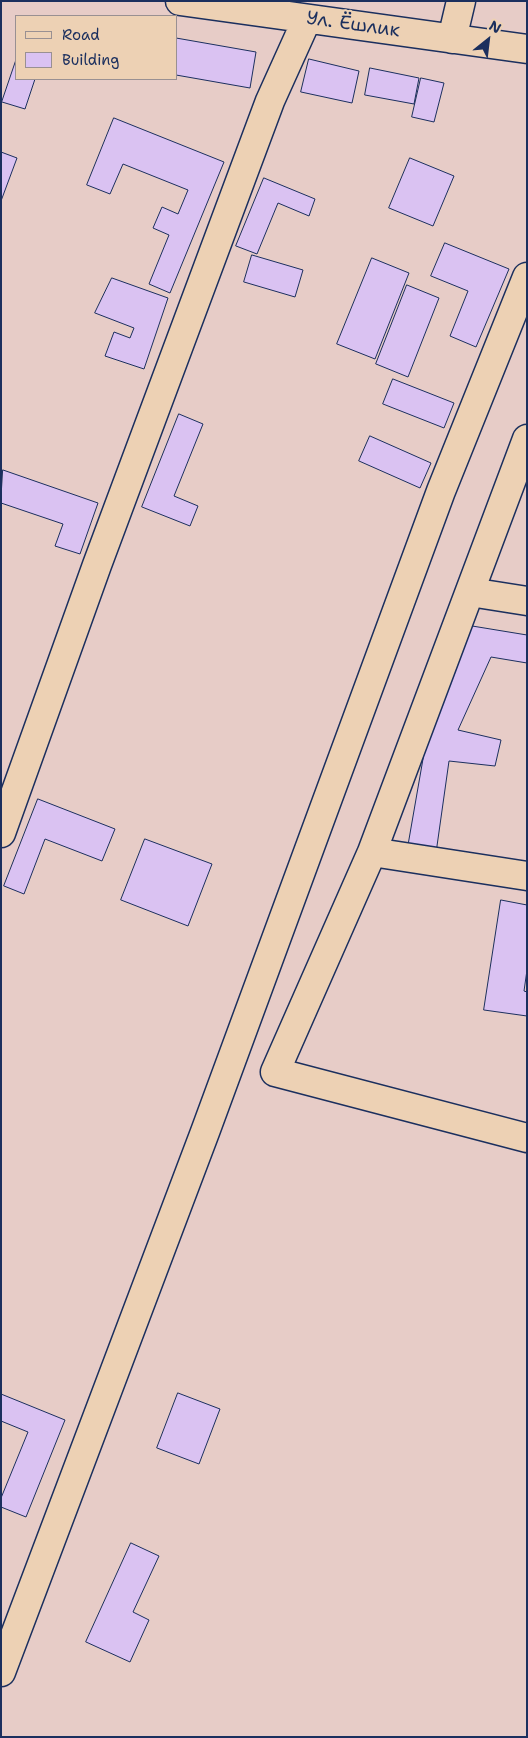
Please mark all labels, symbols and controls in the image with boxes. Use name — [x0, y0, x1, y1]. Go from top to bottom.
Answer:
street label: Ул. Ёшлик — [305, 7, 401, 43]
legend — [15, 15, 178, 80]
north arrow — [463, 15, 513, 65]
text: N — [486, 16, 504, 37]
text: Road — [62, 25, 100, 45]
text: Building — [62, 50, 119, 70]

